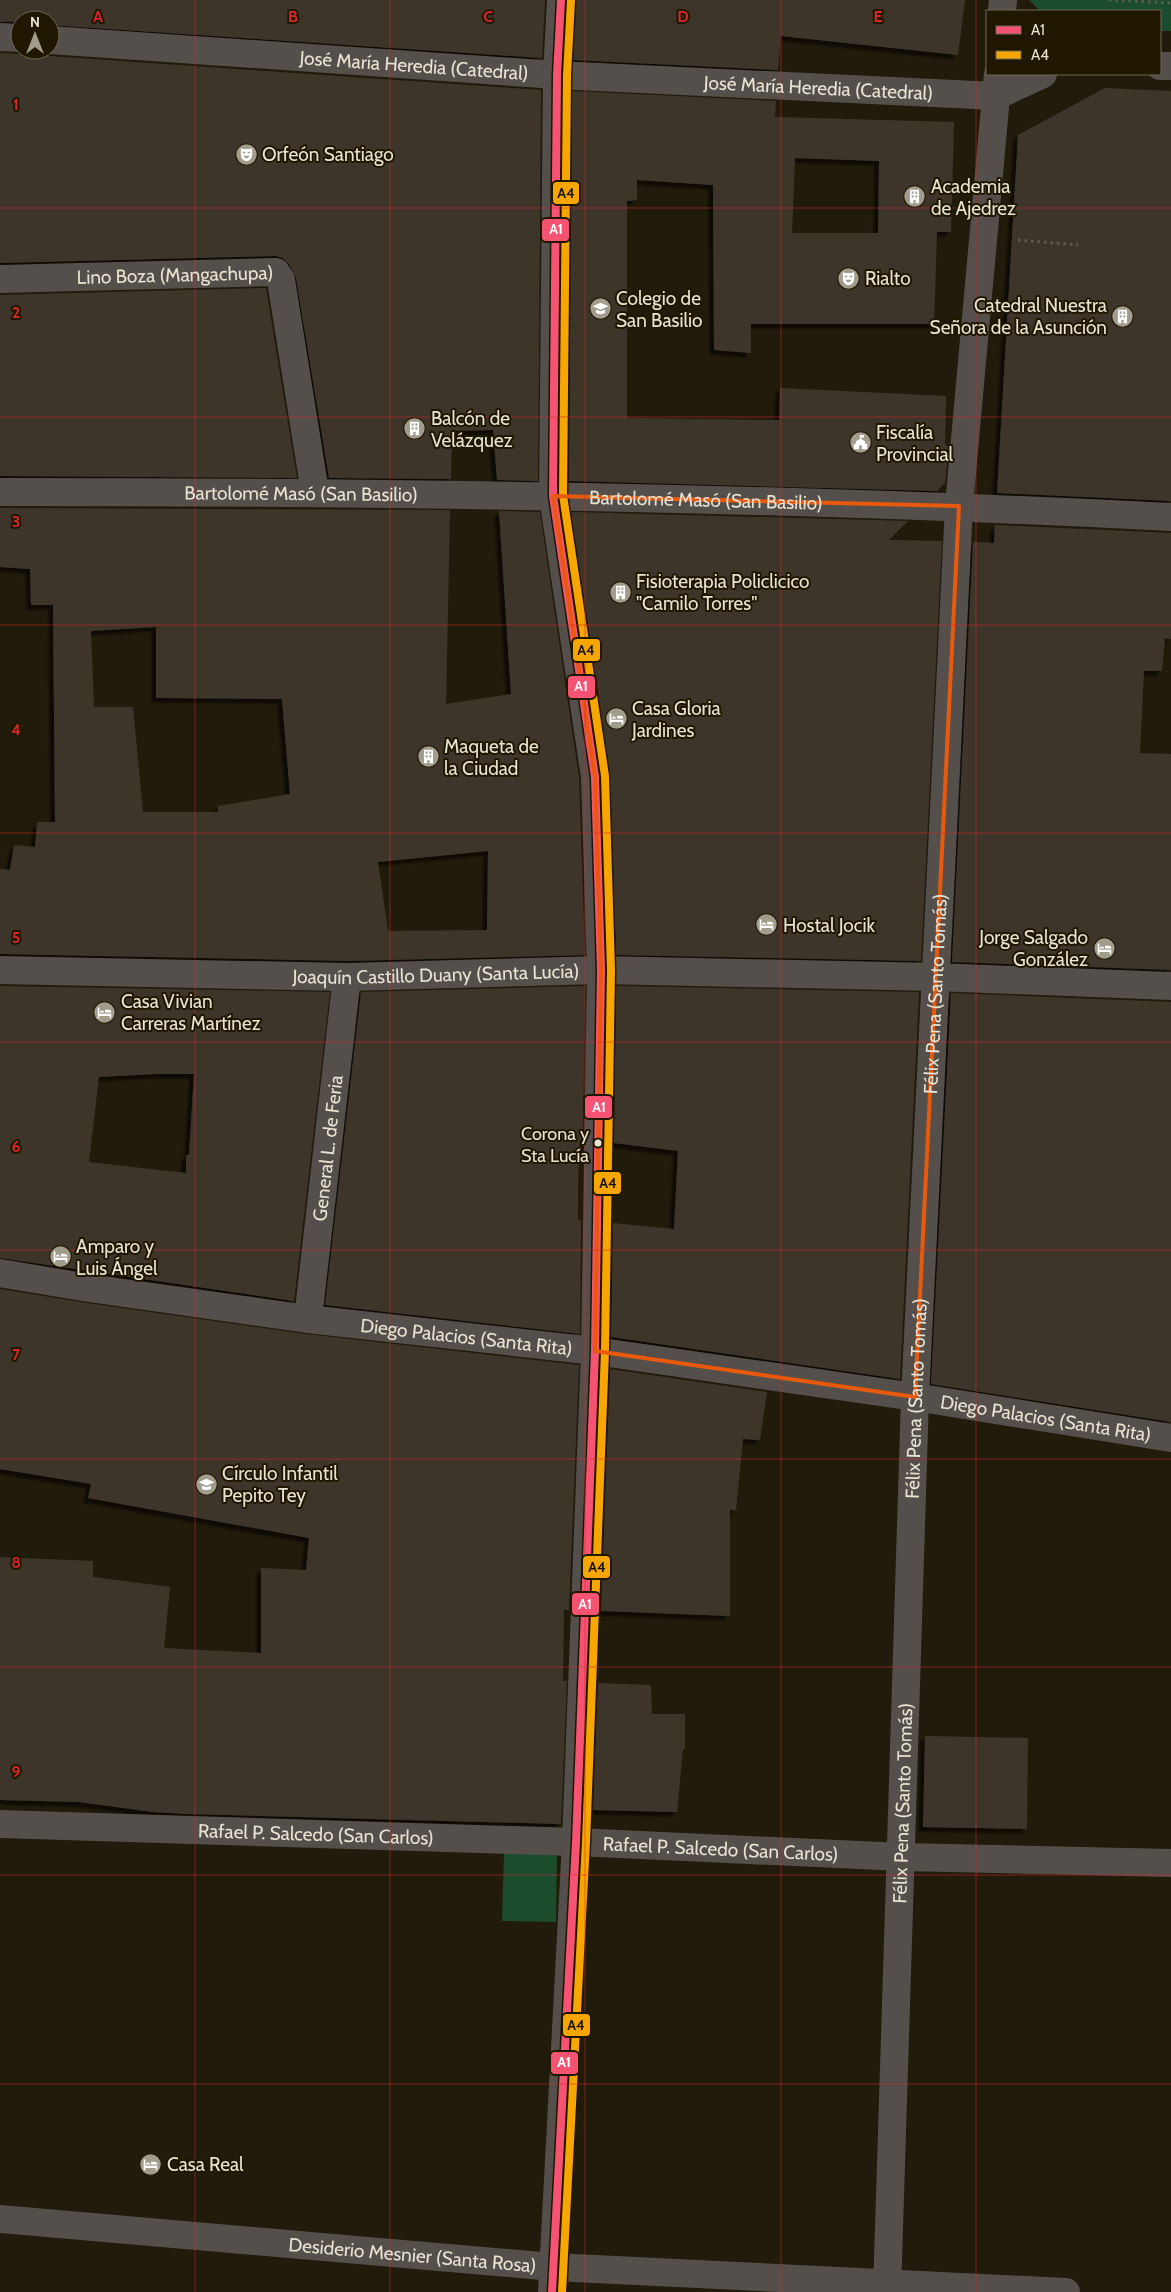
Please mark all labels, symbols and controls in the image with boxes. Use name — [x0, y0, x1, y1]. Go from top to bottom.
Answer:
text: A — [93, 7, 103, 26]
text: B — [288, 7, 298, 26]
text: C — [483, 7, 493, 26]
text: D — [677, 7, 689, 26]
text: E — [873, 7, 883, 26]
north arrow — [10, 10, 60, 60]
legend — [986, 10, 1161, 75]
text: N — [30, 13, 40, 31]
text: A1 — [1031, 21, 1045, 39]
street label: José María Heredia (Catedral) — [298, 46, 529, 85]
text: A4 — [1031, 46, 1049, 64]
street label: José María Heredia (Catedral) — [702, 71, 934, 105]
text: 1 — [13, 95, 19, 114]
theatre icon: Orfeón Santiago — [234, 142, 258, 166]
place label: Orfeón Santiago — [262, 143, 394, 166]
place label: Academia de Ajedrez — [931, 175, 1016, 220]
line badge: A4 — [552, 181, 580, 205]
text: A4 — [557, 184, 575, 202]
building icon: Academia de Ajedrez — [903, 185, 927, 209]
line badge: A1 — [541, 218, 570, 242]
text: A1 — [549, 220, 563, 238]
street label: Lino Boza (Mangachupa) — [76, 261, 274, 289]
theatre icon: Rialto — [837, 266, 861, 290]
place label: Rialto — [865, 267, 911, 290]
place label: Colegio de San Basilio — [616, 287, 702, 332]
place label: Catedral Nuestra Señora de la Asunción — [930, 294, 1107, 339]
school or university icon: Colegio de San Basilio — [588, 297, 612, 321]
text: 2 — [12, 303, 20, 322]
building icon: Catedral Nuestra Señora de la Asunción — [1111, 304, 1135, 328]
place label: Balcón de Velázquez — [431, 407, 513, 452]
building icon: Balcón de Velázquez — [403, 417, 427, 441]
place label: Fiscalía Provincial — [876, 421, 954, 466]
public building icon: Fiscalía Provincial — [848, 431, 872, 455]
street label: Bartolomé Masó (San Basilio) — [184, 481, 418, 506]
street label: Bartolomé Masó (San Basilio) — [589, 486, 823, 515]
text: 3 — [12, 512, 20, 531]
place label: Fisioterapia Policlicico "Camilo Torres" — [636, 570, 809, 615]
building icon: Fisioterapia Policlicico "Camilo Torres" — [608, 580, 632, 604]
line badge: A4 — [572, 638, 601, 662]
text: A4 — [577, 641, 595, 659]
line badge: A1 — [567, 675, 596, 699]
text: A1 — [574, 677, 588, 695]
place label: Casa Gloria Jardines — [631, 697, 721, 742]
hotel icon: Casa Gloria Jardines — [604, 707, 628, 731]
text: 4 — [11, 720, 21, 739]
place label: Maqueta de la Ciudad — [444, 735, 539, 780]
building icon: Maqueta de la Ciudad — [416, 745, 440, 769]
street label: Félix Pena (Santo Tomás) — [919, 893, 952, 1095]
hotel icon: Hostal Jocik — [755, 913, 779, 937]
place label: Hostal Jocik — [783, 914, 875, 937]
place label: Jorge Salgado González — [978, 926, 1088, 971]
text: 5 — [12, 928, 20, 947]
hotel icon: Jorge Salgado González — [1092, 936, 1116, 960]
street label: Joaquín Castillo Duany (Santa Lucía) — [291, 960, 580, 989]
place label: Casa Vivian Carreras Martínez — [121, 990, 261, 1035]
hotel icon: Casa Vivian Carreras Martínez — [93, 1000, 117, 1024]
street label: General L. de Feria — [308, 1074, 348, 1222]
line badge: A1 — [584, 1095, 613, 1119]
text: A1 — [592, 1098, 606, 1116]
place label: Corona y Sta Lucía — [521, 1123, 589, 1167]
text: 6 — [12, 1137, 21, 1156]
marker: Corona y Sta Lucía — [593, 1138, 603, 1148]
line badge: A4 — [593, 1171, 622, 1195]
text: A4 — [599, 1174, 617, 1192]
place label: Amparo y Luis Ángel — [76, 1235, 158, 1280]
hotel icon: Amparo y Luis Ángel — [48, 1245, 72, 1269]
street label: Félix Pena (Santo Tomás) — [901, 1298, 932, 1499]
street label: Diego Palacios (Santa Rita) — [359, 1314, 574, 1360]
text: 7 — [12, 1345, 21, 1364]
street label: Diego Palacios (Santa Rita) — [939, 1390, 1153, 1447]
place label: Círculo Infantil Pepito Tey — [222, 1462, 338, 1507]
school or university icon: Círculo Infantil Pepito Tey — [194, 1472, 218, 1496]
text: 8 — [11, 1553, 21, 1572]
line badge: A4 — [582, 1555, 611, 1579]
text: A4 — [588, 1558, 606, 1576]
line badge: A1 — [571, 1592, 600, 1616]
text: A1 — [578, 1595, 592, 1613]
street label: Félix Pena (Santo Tomás) — [888, 1703, 917, 1904]
text: 9 — [12, 1762, 21, 1781]
street label: Rafael P. Salcedo (San Carlos) — [198, 1819, 434, 1850]
street label: Rafael P. Salcedo (San Carlos) — [602, 1832, 839, 1866]
line badge: A4 — [562, 2013, 591, 2037]
text: A4 — [567, 2016, 585, 2034]
line badge: A1 — [550, 2051, 579, 2075]
text: A1 — [557, 2053, 571, 2071]
hotel icon: Casa Real — [139, 2152, 163, 2176]
place label: Casa Real — [167, 2153, 244, 2176]
street label: Desiderio Mesnier (Santa Rosa) — [288, 2233, 537, 2277]

